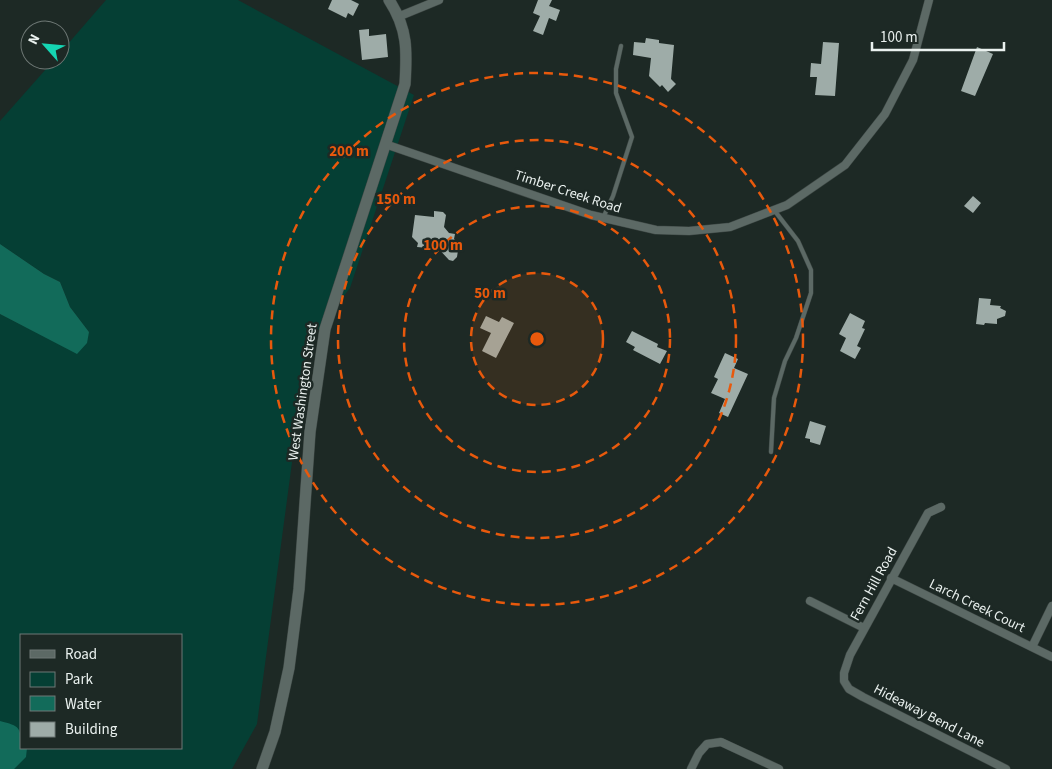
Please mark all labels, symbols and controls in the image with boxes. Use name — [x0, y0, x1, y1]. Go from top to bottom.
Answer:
north arrow — [20, 20, 70, 70]
scale bar — [872, 20, 1004, 52]
text: 100 m — [880, 27, 918, 48]
text: N — [23, 31, 45, 48]
text: 200 m — [329, 141, 369, 162]
street label: Timber Creek Road — [512, 165, 624, 219]
text: 150 m — [376, 189, 416, 210]
text: 100 m — [423, 235, 463, 256]
text: 50 m — [474, 283, 506, 304]
street label: West Washington Street — [283, 322, 323, 462]
centre of rings — [528, 330, 546, 348]
street label: Fern Hill Road — [845, 543, 903, 625]
street label: Larch Creek Court — [926, 574, 1029, 638]
legend — [20, 634, 182, 749]
text: Road — [65, 644, 97, 665]
text: Park — [65, 669, 94, 690]
street label: Hideaway Bend Lane — [870, 679, 988, 753]
text: Water — [65, 694, 102, 715]
text: Building — [65, 719, 118, 740]

